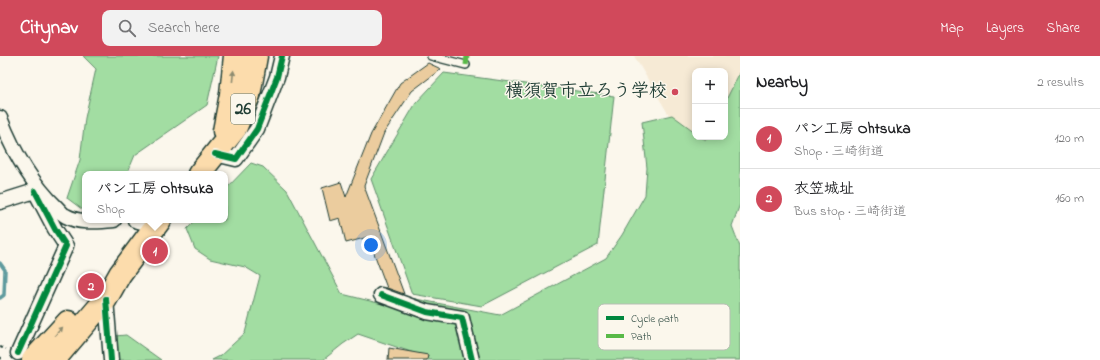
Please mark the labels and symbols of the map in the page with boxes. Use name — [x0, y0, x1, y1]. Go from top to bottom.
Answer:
one-way arrow — [229, 70, 236, 82]
place label: 横須賀市立ろう学校 — [505, 79, 667, 105]
marker: 横須賀市立ろう学校 — [670, 87, 680, 97]
road number: 26 — [231, 94, 255, 124]
your location — [361, 235, 381, 255]
pin: 1 — [142, 236, 168, 266]
pin: 2 — [78, 271, 104, 301]
legend — [598, 304, 730, 350]
text: Cycle path — [631, 311, 679, 328]
one-way arrow — [55, 326, 64, 336]
text: Path — [631, 329, 652, 345]

